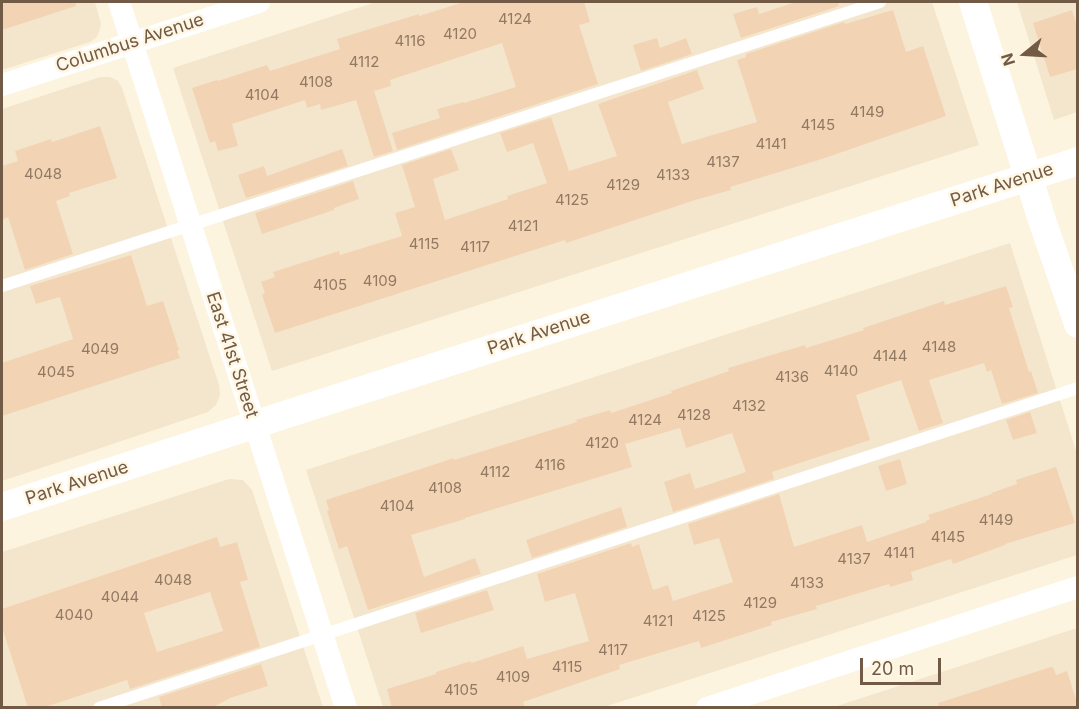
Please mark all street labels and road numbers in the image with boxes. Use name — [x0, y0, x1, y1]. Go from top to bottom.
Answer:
street label: Columbus Avenue — [53, 9, 207, 77]
street label: Park Avenue — [948, 158, 1056, 212]
street label: East 41st Street — [201, 289, 263, 421]
street label: Park Avenue — [485, 306, 593, 360]
street label: Park Avenue — [23, 456, 131, 510]

